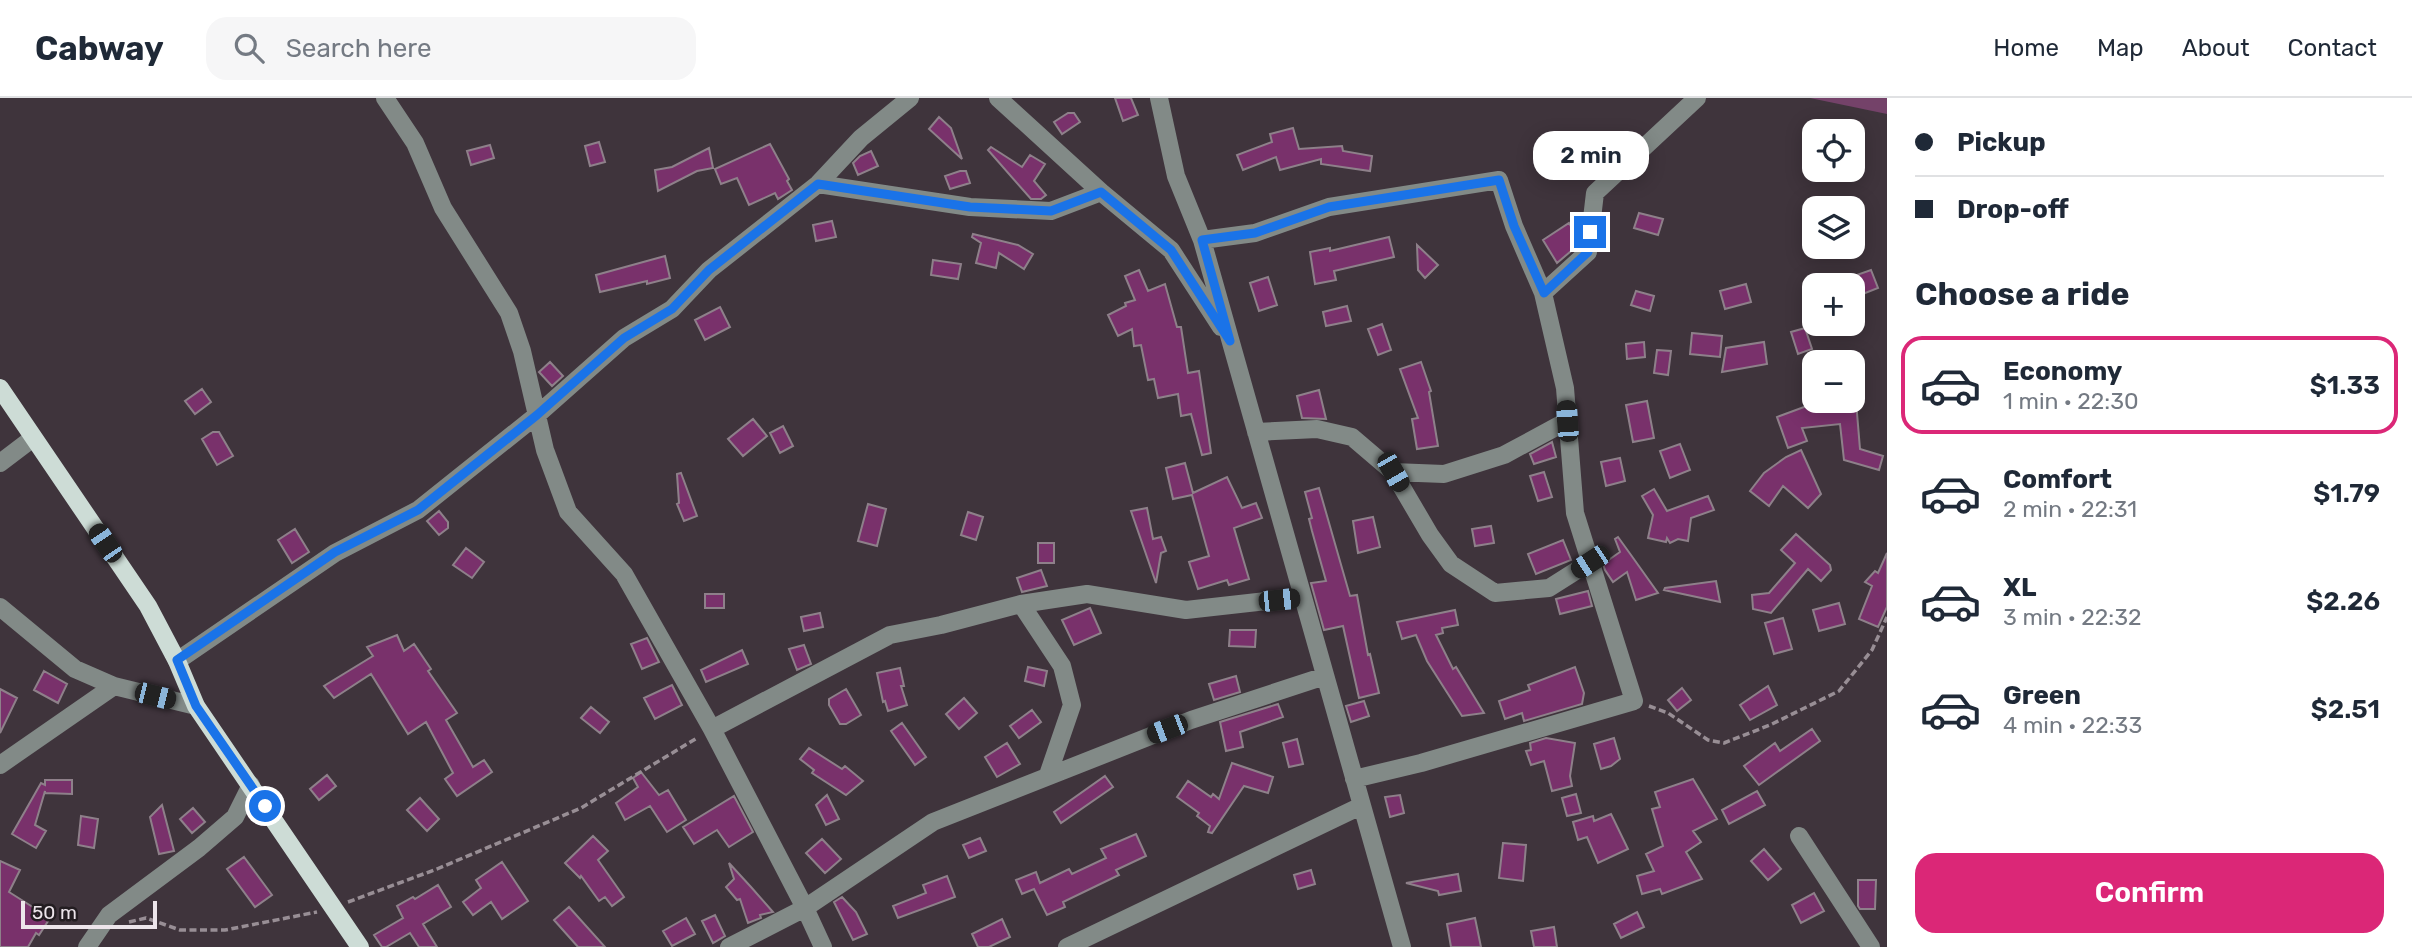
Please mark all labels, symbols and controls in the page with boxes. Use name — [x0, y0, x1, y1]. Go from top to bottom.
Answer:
search box — [206, 17, 696, 80]
text: Cabway — [35, 29, 164, 68]
icon: search — [230, 29, 268, 67]
text: Search here — [286, 33, 432, 64]
text: Home — [1993, 34, 2059, 62]
text: Map — [2097, 34, 2144, 62]
text: About — [2182, 34, 2250, 62]
text: Contact — [2288, 34, 2377, 62]
map controls — [1802, 119, 1865, 413]
button: locate — [1802, 119, 1865, 182]
text: Pickup — [1957, 127, 2046, 158]
callout: 2 min — [1532, 130, 1648, 180]
text: 2 min — [1560, 141, 1622, 169]
text: Drop-off — [1957, 194, 2069, 225]
button: layers — [1802, 196, 1865, 259]
route end — [1574, 216, 1606, 248]
button: + — [1802, 273, 1865, 336]
text: Choose a ride — [1915, 275, 2129, 313]
button: − — [1802, 350, 1865, 413]
icon: car — [1919, 354, 1982, 417]
text: Economy — [2003, 356, 2122, 387]
text: $1.33 — [2310, 370, 2380, 401]
text: 1 min · 22:30 — [2003, 387, 2139, 415]
car — [1556, 399, 1579, 443]
car — [1374, 449, 1413, 495]
icon: car — [1919, 462, 1982, 525]
text: Comfort — [2003, 464, 2112, 495]
text: $1.79 — [2313, 478, 2380, 509]
text: 2 min · 22:31 — [2003, 495, 2137, 523]
car — [85, 520, 126, 566]
car — [1567, 542, 1614, 582]
icon: car — [1919, 570, 1982, 633]
text: XL — [2003, 572, 2036, 603]
text: $2.26 — [2306, 586, 2380, 617]
car — [1258, 587, 1301, 613]
text: 3 min · 22:32 — [2003, 603, 2141, 631]
icon: car — [1919, 678, 1982, 741]
text: Green — [2003, 680, 2081, 711]
car — [133, 681, 178, 711]
text: $2.51 — [2311, 694, 2380, 725]
text: 4 min · 22:33 — [2003, 711, 2142, 739]
car — [1144, 712, 1191, 746]
route start — [249, 790, 281, 822]
button: Confirm — [1915, 853, 2384, 933]
scale bar — [21, 898, 158, 930]
text: 50 m — [32, 901, 77, 924]

